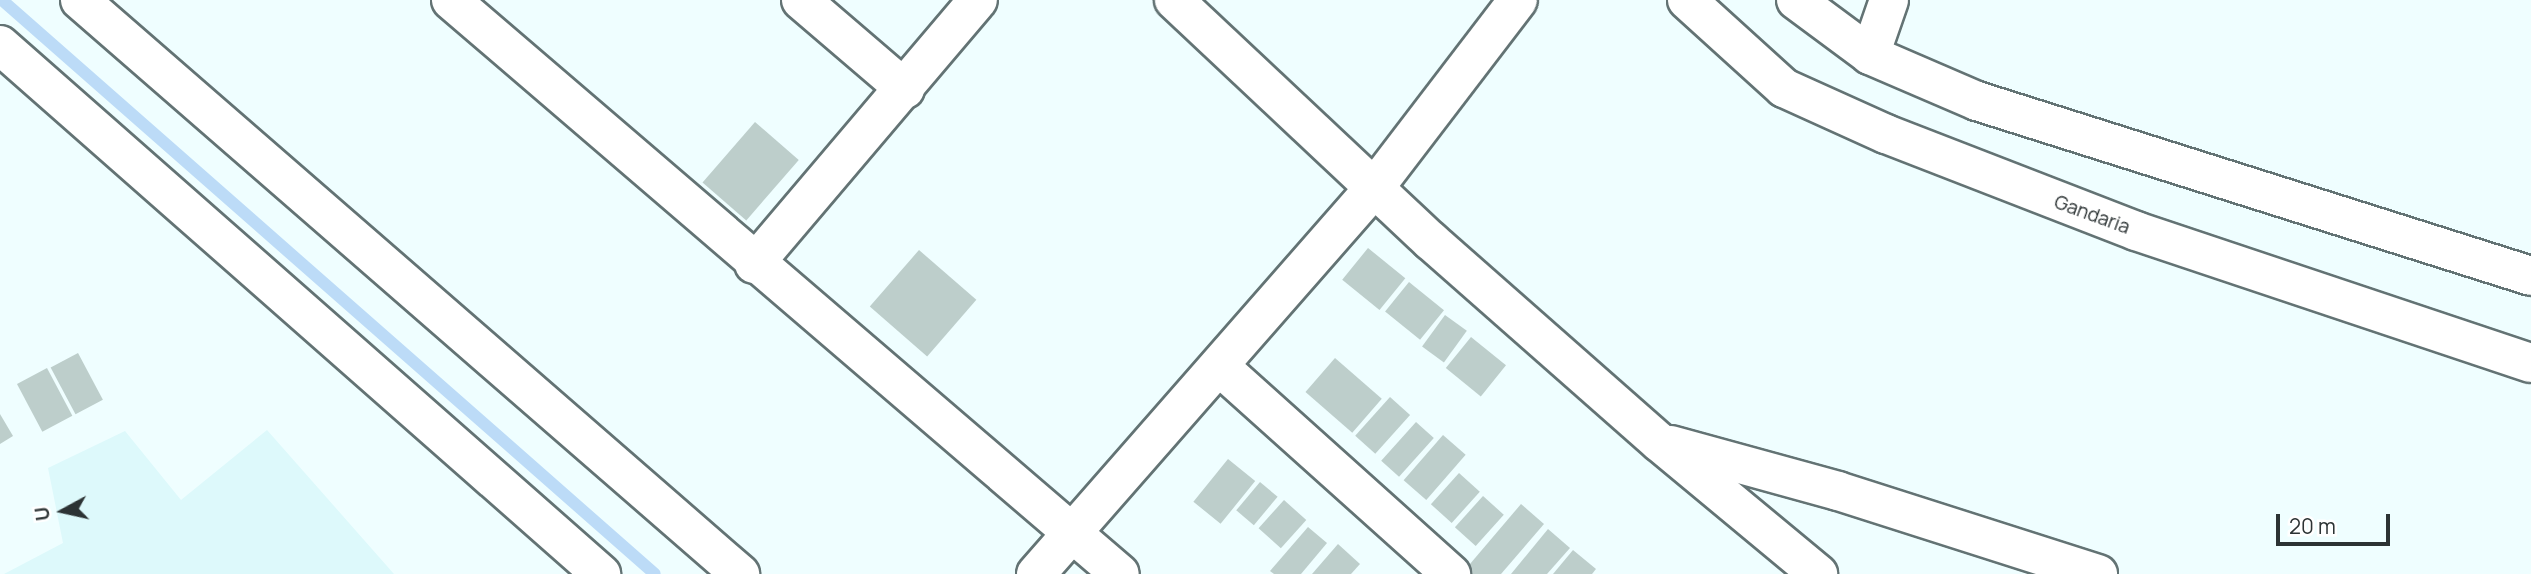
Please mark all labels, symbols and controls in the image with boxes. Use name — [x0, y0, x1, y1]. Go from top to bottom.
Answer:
street label: Gandaria — [2051, 191, 2133, 239]
north arrow — [28, 476, 98, 546]
scale bar — [2279, 500, 2393, 544]
text: U — [28, 505, 56, 523]
text: 20 m — [2289, 512, 2336, 540]

